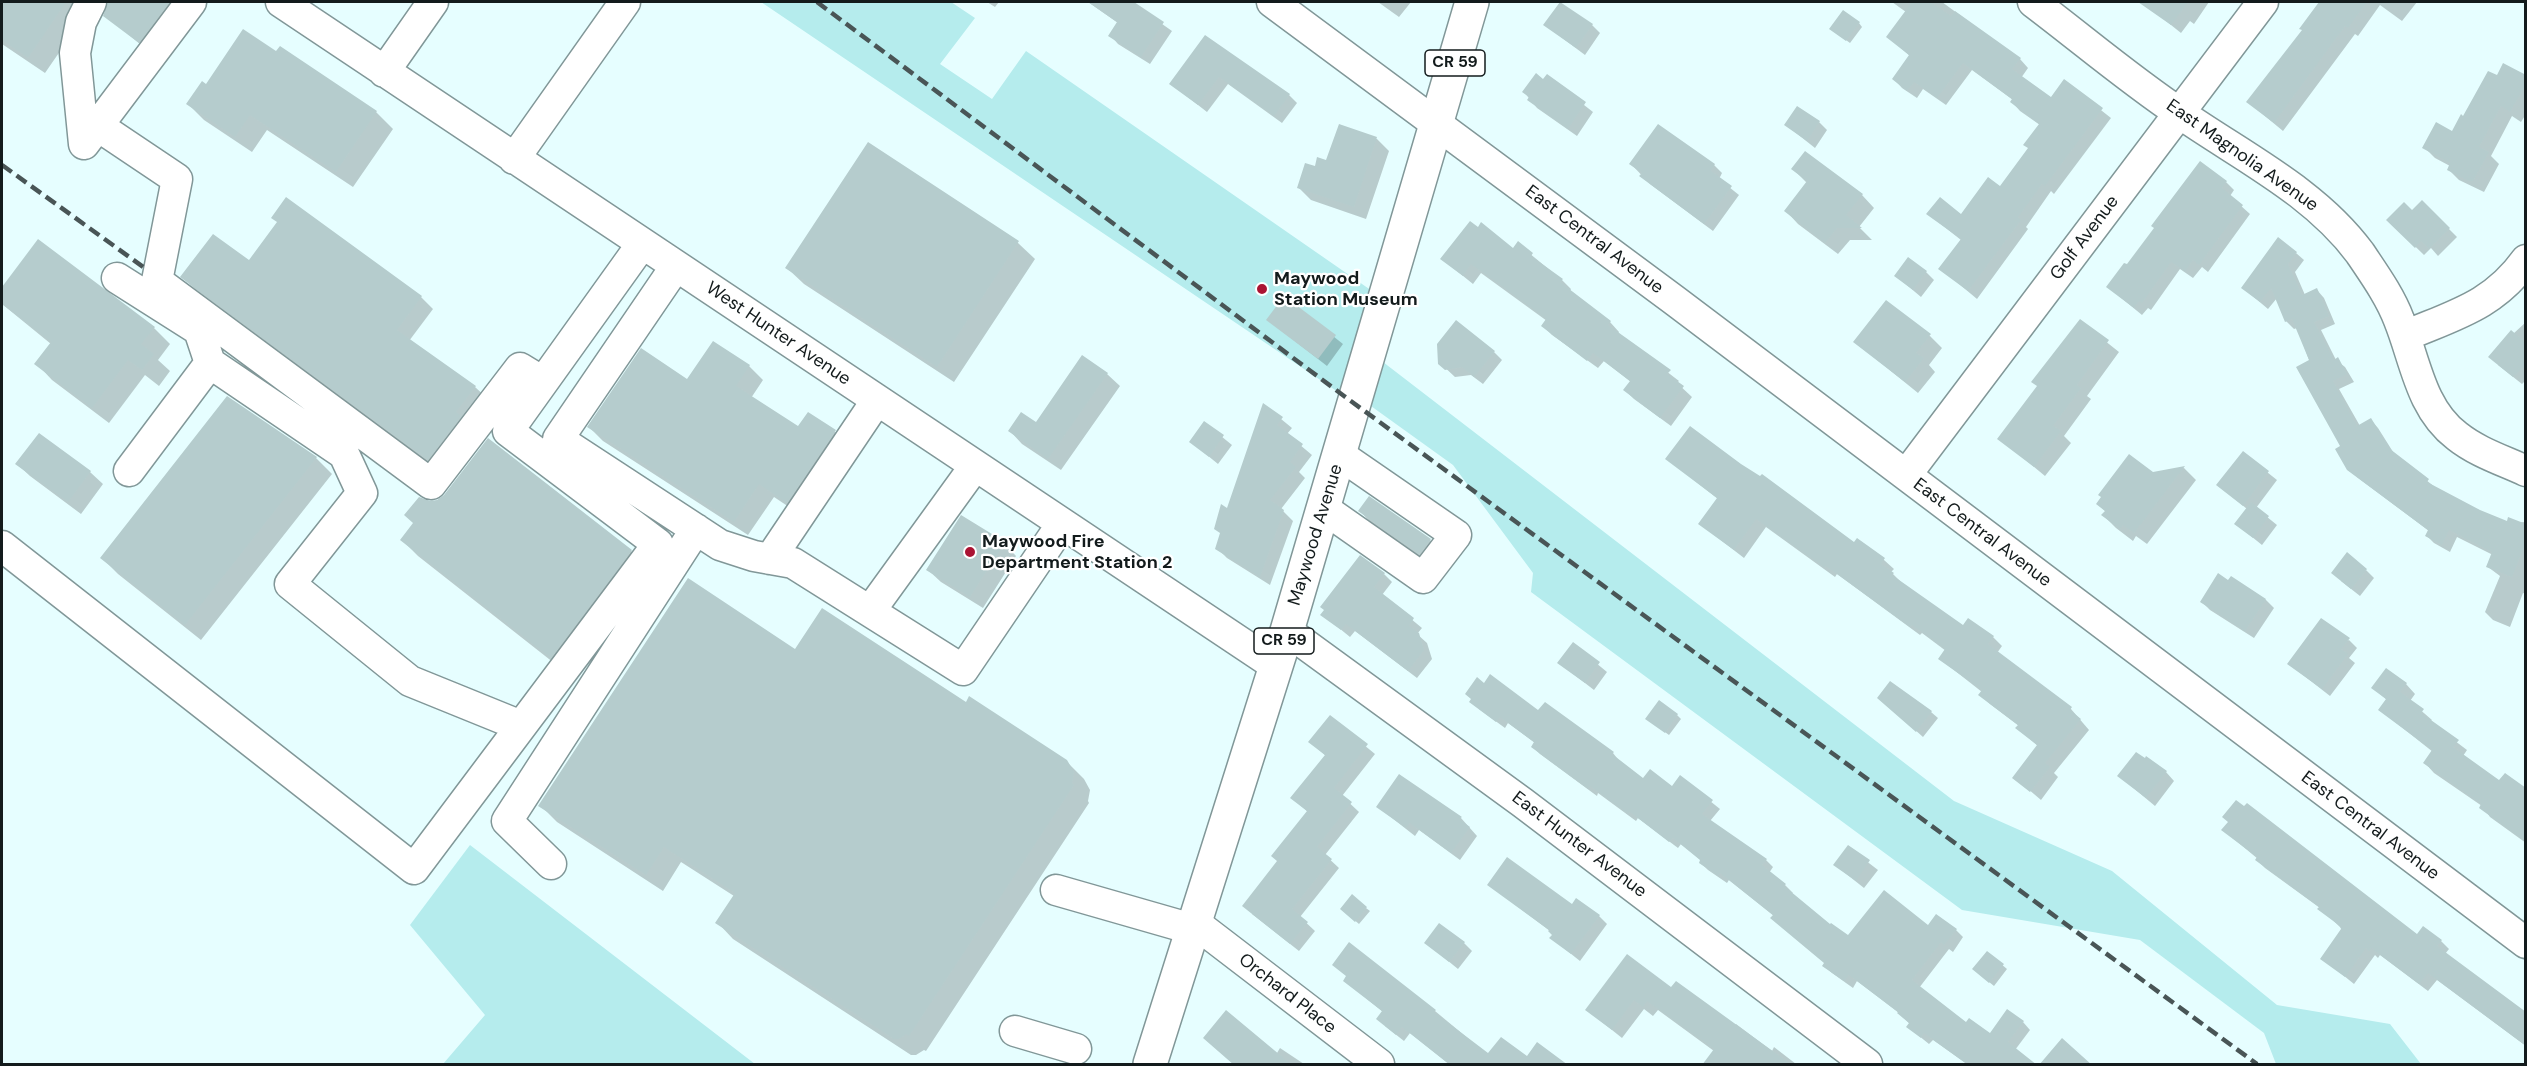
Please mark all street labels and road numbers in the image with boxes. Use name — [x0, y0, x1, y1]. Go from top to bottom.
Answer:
road number: CR 59 — [1425, 50, 1485, 76]
street label: East Magnolia Avenue — [2162, 95, 2322, 217]
street label: East Central Avenue — [1521, 181, 1667, 299]
street label: Golf Avenue — [2046, 191, 2124, 285]
street label: West Hunter Avenue — [702, 278, 854, 390]
street label: Maywood Avenue — [1284, 462, 1348, 608]
street label: East Central Avenue — [1909, 474, 2055, 592]
road number: CR 59 — [1254, 628, 1314, 654]
street label: East Central Avenue — [2297, 767, 2443, 885]
street label: East Hunter Avenue — [1507, 787, 1651, 903]
street label: Orchard Place — [1234, 949, 1340, 1039]

